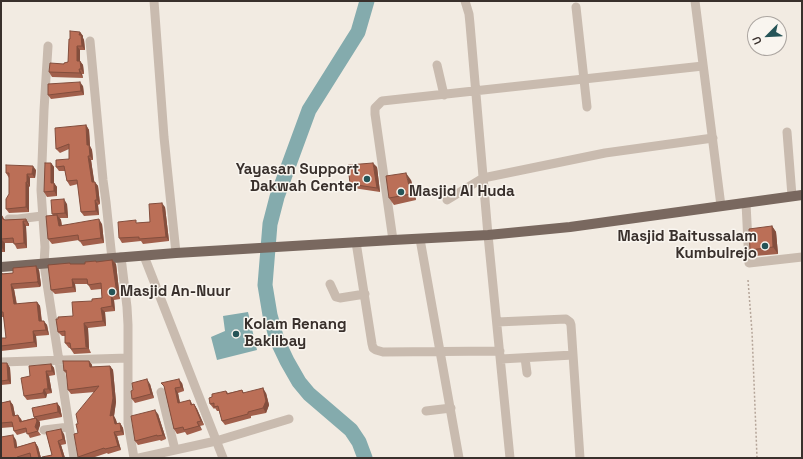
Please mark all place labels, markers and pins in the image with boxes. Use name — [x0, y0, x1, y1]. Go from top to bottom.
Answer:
place label: Yayasan Support Dakwah Center — [236, 161, 359, 196]
marker: Yayasan Support Dakwah Center — [362, 174, 372, 184]
place label: Masjid Al Huda — [409, 183, 515, 201]
marker: Masjid Al Huda — [396, 187, 406, 197]
place label: Masjid Baitussalam Kumbulrejo — [617, 228, 757, 263]
marker: Masjid Baitussalam Kumbulrejo — [760, 241, 770, 251]
place label: Masjid An-Nuur — [120, 283, 231, 301]
marker: Masjid An-Nuur — [107, 287, 117, 297]
place label: Kolam Renang Baklibay — [244, 316, 346, 351]
marker: Kolam Renang Baklibay — [231, 329, 241, 339]

